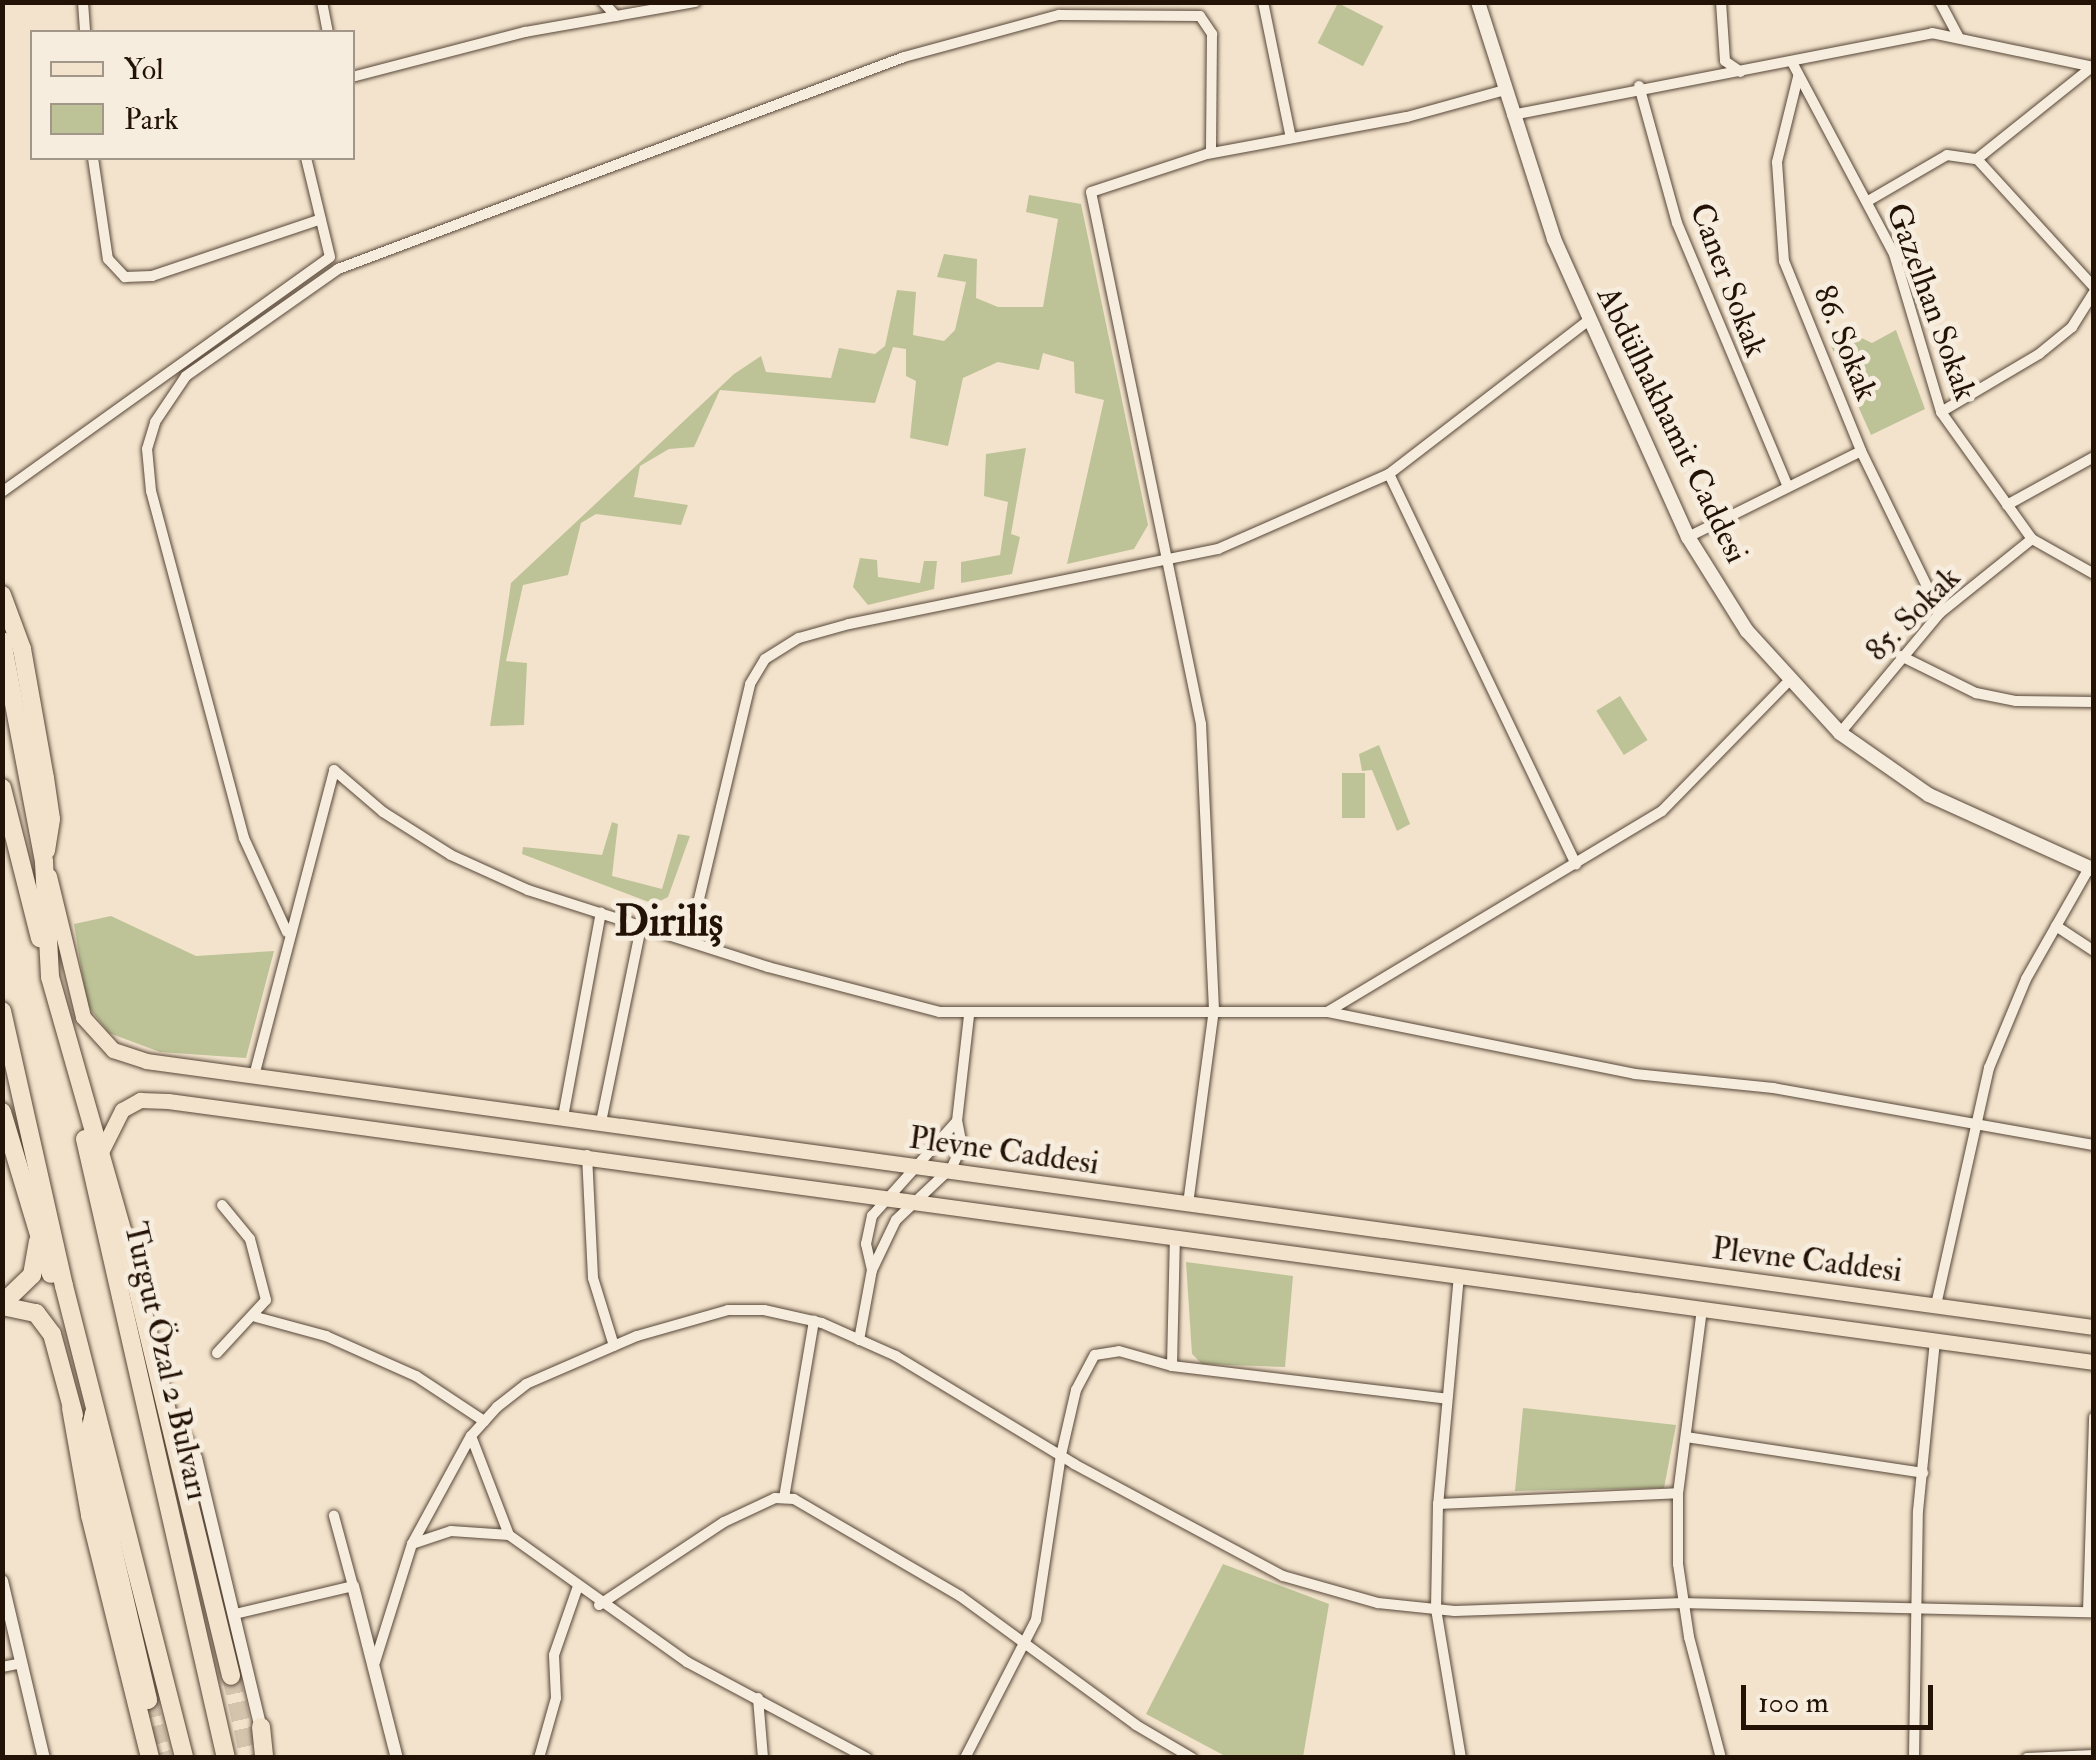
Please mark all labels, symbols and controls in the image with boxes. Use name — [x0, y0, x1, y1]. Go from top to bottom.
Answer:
legend — [30, 30, 355, 160]
text: Yol — [124, 51, 164, 88]
text: Park — [124, 101, 179, 138]
street label: Caner Sokak — [1681, 198, 1775, 362]
street label: Gazelhan Sokak — [1878, 198, 1984, 406]
street label: 86. Sokak — [1805, 280, 1885, 406]
street label: Abdülhakhamit Caddesi — [1588, 281, 1756, 569]
street label: 85. Sokak — [1858, 559, 1968, 669]
district label: Diriliş — [615, 897, 723, 947]
street label: Plevne Caddesi — [907, 1119, 1101, 1183]
street label: Turgut Özal 2 Bulvarı — [115, 1218, 217, 1504]
street label: Plevne Caddesi — [1710, 1229, 1904, 1291]
scale bar — [1746, 1665, 1938, 1727]
text: 100 m — [1758, 1684, 1829, 1721]

